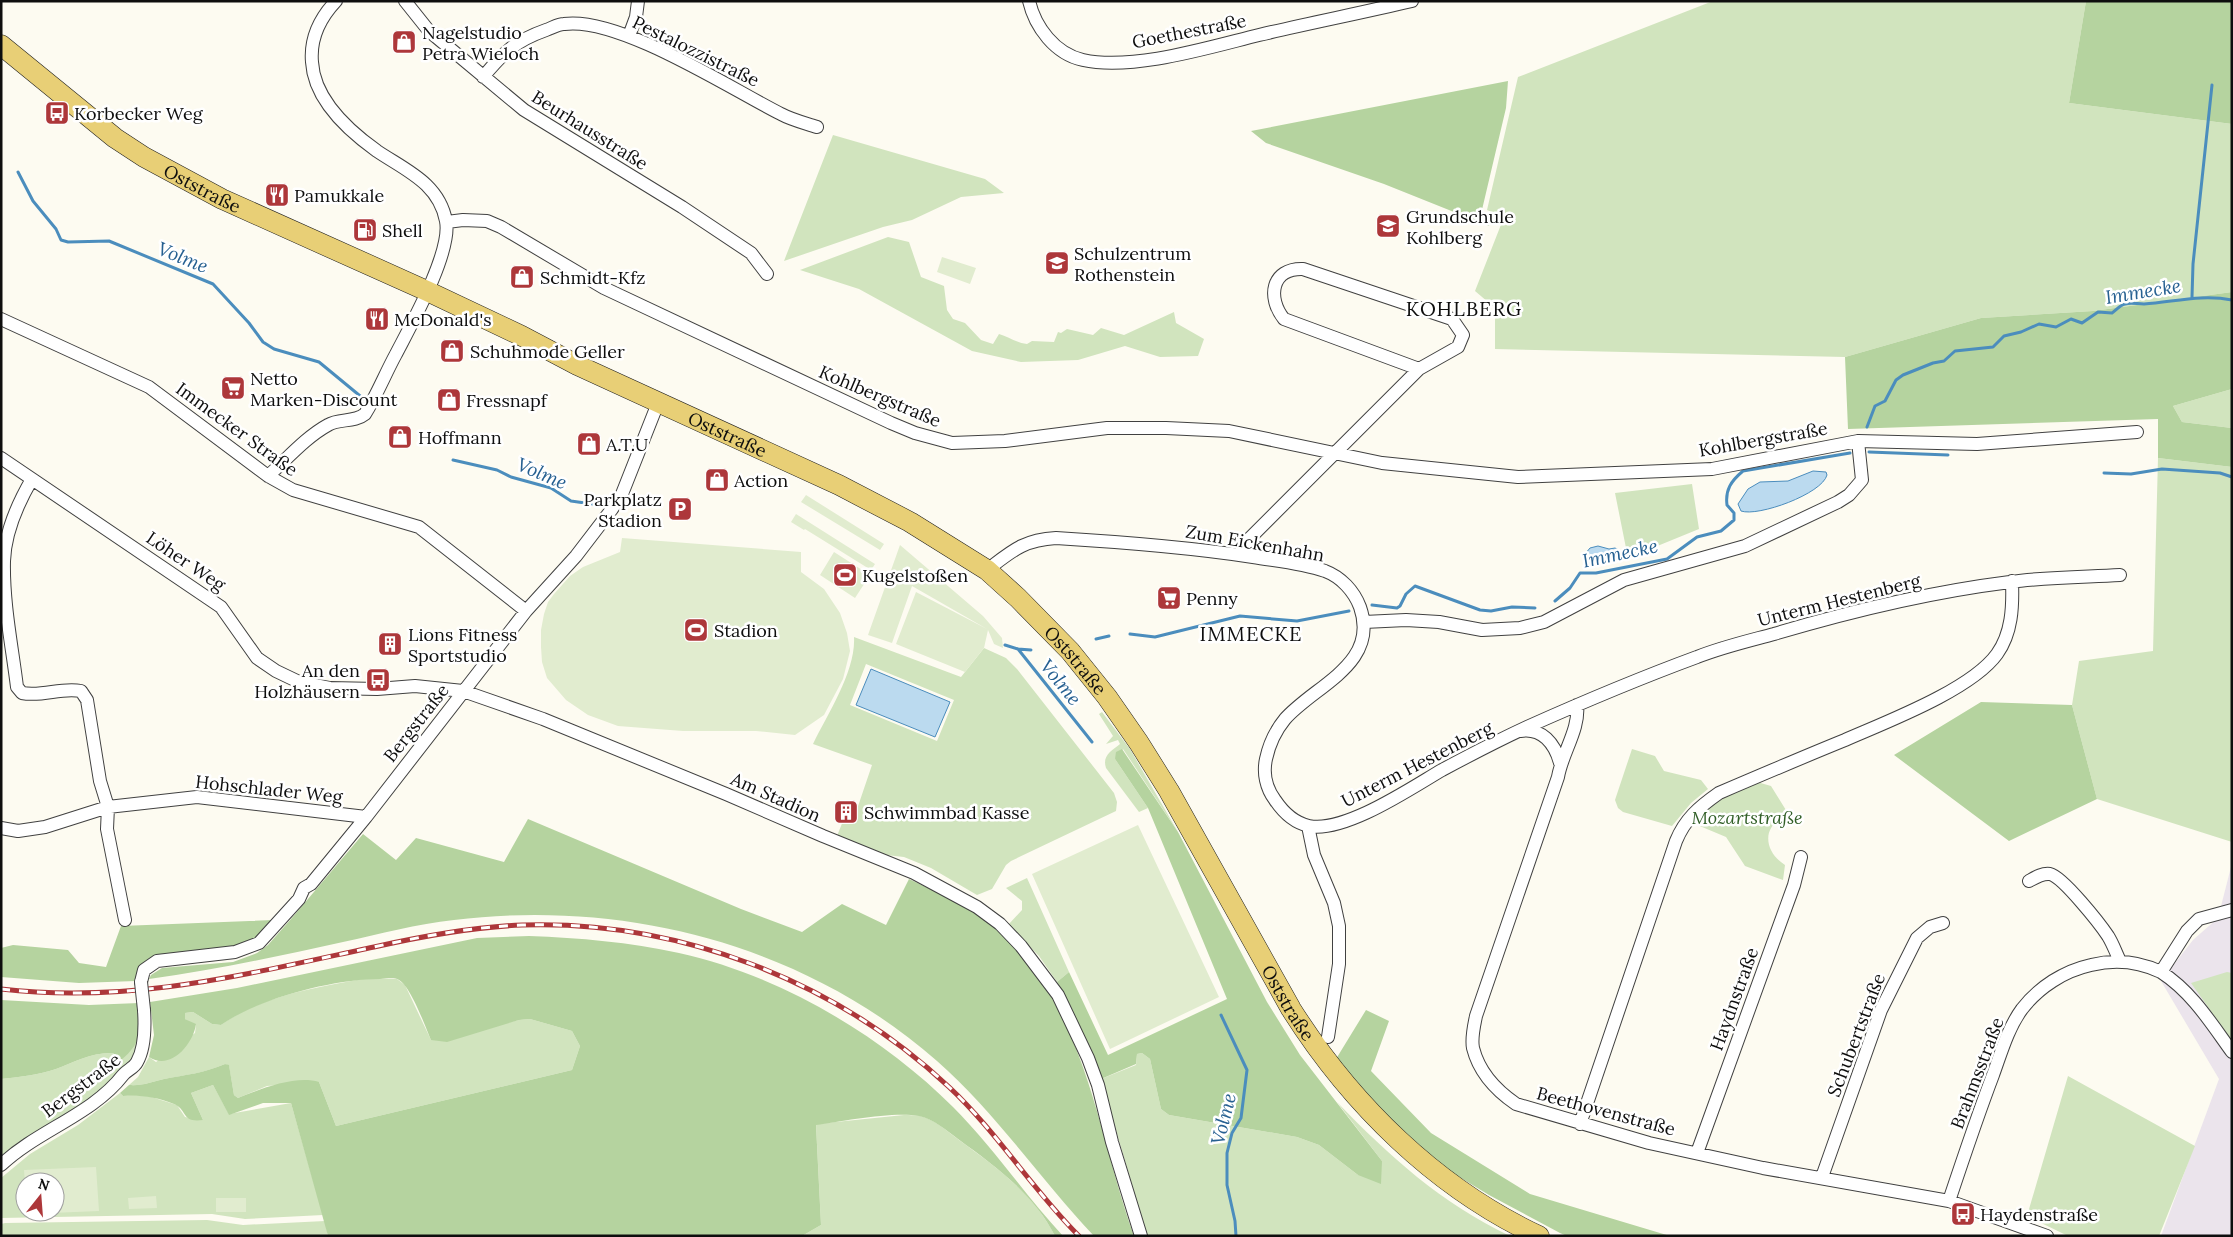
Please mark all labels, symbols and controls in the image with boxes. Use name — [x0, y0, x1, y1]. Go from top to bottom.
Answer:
street label: Goethestraße — [1130, 9, 1248, 53]
street label: Pestalozzistraße — [629, 10, 763, 92]
place label: Nagelstudio Petra Wieloch — [422, 21, 539, 65]
shop icon: Nagelstudio Petra Wieloch — [391, 29, 417, 55]
street label: Beurhausstraße — [528, 85, 653, 175]
bus stop icon: Korbecker Weg — [44, 100, 70, 126]
place label: Korbecker Weg — [74, 102, 204, 125]
street label: Oststraße — [160, 158, 245, 218]
restaurant icon: Pamukkale — [264, 182, 290, 208]
place label: Pamukkale — [294, 184, 384, 207]
place label: Grundschule Kohlberg — [1406, 205, 1514, 249]
school or university icon: Grundschule Kohlberg — [1375, 213, 1401, 239]
fuel station icon: Shell — [352, 217, 378, 243]
place label: Shell — [382, 219, 423, 242]
water label: Volme — [154, 236, 212, 278]
place label: Schulzentrum Rothenstein — [1074, 242, 1191, 286]
school or university icon: Schulzentrum Rothenstein — [1044, 250, 1070, 276]
shop icon: Schmidt-Kfz — [509, 264, 535, 290]
place label: Schmidt-Kfz — [540, 266, 645, 289]
water label: Immecke — [2103, 273, 2183, 309]
district label: KOHLBERG — [1406, 296, 1522, 321]
restaurant icon: McDonald's — [364, 306, 390, 332]
place label: McDonald's — [394, 308, 492, 331]
shop icon: Schuhmode Geller — [439, 338, 465, 364]
place label: Schuhmode Geller — [470, 340, 625, 363]
street label: Kohlbergstraße — [815, 360, 945, 432]
place label: Netto Marken-Discount — [250, 367, 398, 411]
supermarket icon: Netto Marken-Discount — [220, 375, 246, 401]
street label: Immecker Straße — [171, 377, 303, 481]
shop icon: Fressnapf — [436, 387, 462, 413]
place label: Fressnapf — [466, 389, 549, 412]
street label: Oststraße — [685, 406, 771, 462]
street label: Kohlbergstraße — [1697, 416, 1829, 462]
shop icon: Hoffmann — [387, 424, 413, 450]
place label: Hoffmann — [418, 426, 502, 449]
shop icon: A.T.U — [576, 431, 602, 457]
place label: A.T.U — [605, 433, 648, 456]
water label: Volme — [513, 452, 571, 494]
shop icon: Action — [704, 467, 730, 493]
place label: Action — [733, 469, 788, 492]
place label: Parkplatz Stadion — [584, 488, 662, 532]
parking icon: Parkplatz Stadion — [667, 496, 693, 522]
street label: Zum Eickenhahn — [1184, 519, 1326, 567]
street label: Löher Weg — [142, 526, 231, 597]
water label: Immecke — [1580, 533, 1660, 573]
sports icon: Kugelstoßen — [832, 562, 858, 588]
place label: Kugelstoßen — [862, 564, 968, 587]
street label: Unterm Hestenberg — [1755, 568, 1924, 631]
supermarket icon: Penny — [1156, 585, 1182, 611]
place label: Penny — [1186, 587, 1238, 610]
sports icon: Stadion — [683, 617, 709, 643]
place label: Stadion — [714, 619, 778, 642]
street label: Oststraße — [1040, 621, 1112, 699]
district label: IMMECKE — [1200, 621, 1302, 646]
place label: Lions Fitness Sportstudio — [408, 623, 517, 667]
building icon: Lions Fitness Sportstudio — [377, 631, 403, 657]
water label: Volme — [1035, 654, 1087, 710]
place label: An den Holzhäusern — [254, 659, 360, 703]
bus stop icon: An den Holzhäusern — [365, 667, 391, 693]
street label: Bergstraße — [378, 679, 454, 767]
street label: Unterm Hestenberg — [1337, 715, 1498, 812]
street label: Am Stadion — [727, 767, 824, 827]
street label: Hohschlader Weg — [194, 770, 345, 808]
building icon: Schwimmbad Kasse — [833, 799, 859, 825]
place label: Schwimmbad Kasse — [864, 801, 1030, 824]
park label: Mozartstraße — [1691, 806, 1803, 829]
street label: Haydnstraße — [1705, 944, 1763, 1054]
street label: Oststraße — [1257, 961, 1320, 1045]
street label: Schubertstraße — [1822, 970, 1890, 1100]
street label: Brahmsstraße — [1945, 1014, 2009, 1132]
street label: Bergstraße — [37, 1048, 125, 1122]
street label: Beethovenstraße — [1534, 1081, 1678, 1141]
water label: Volme — [1205, 1091, 1241, 1147]
north arrow — [15, 1172, 65, 1222]
text: N — [36, 1174, 52, 1195]
bus stop icon: Haydenstraße — [1950, 1201, 1976, 1227]
place label: Haydenstraße — [1980, 1203, 2098, 1226]

